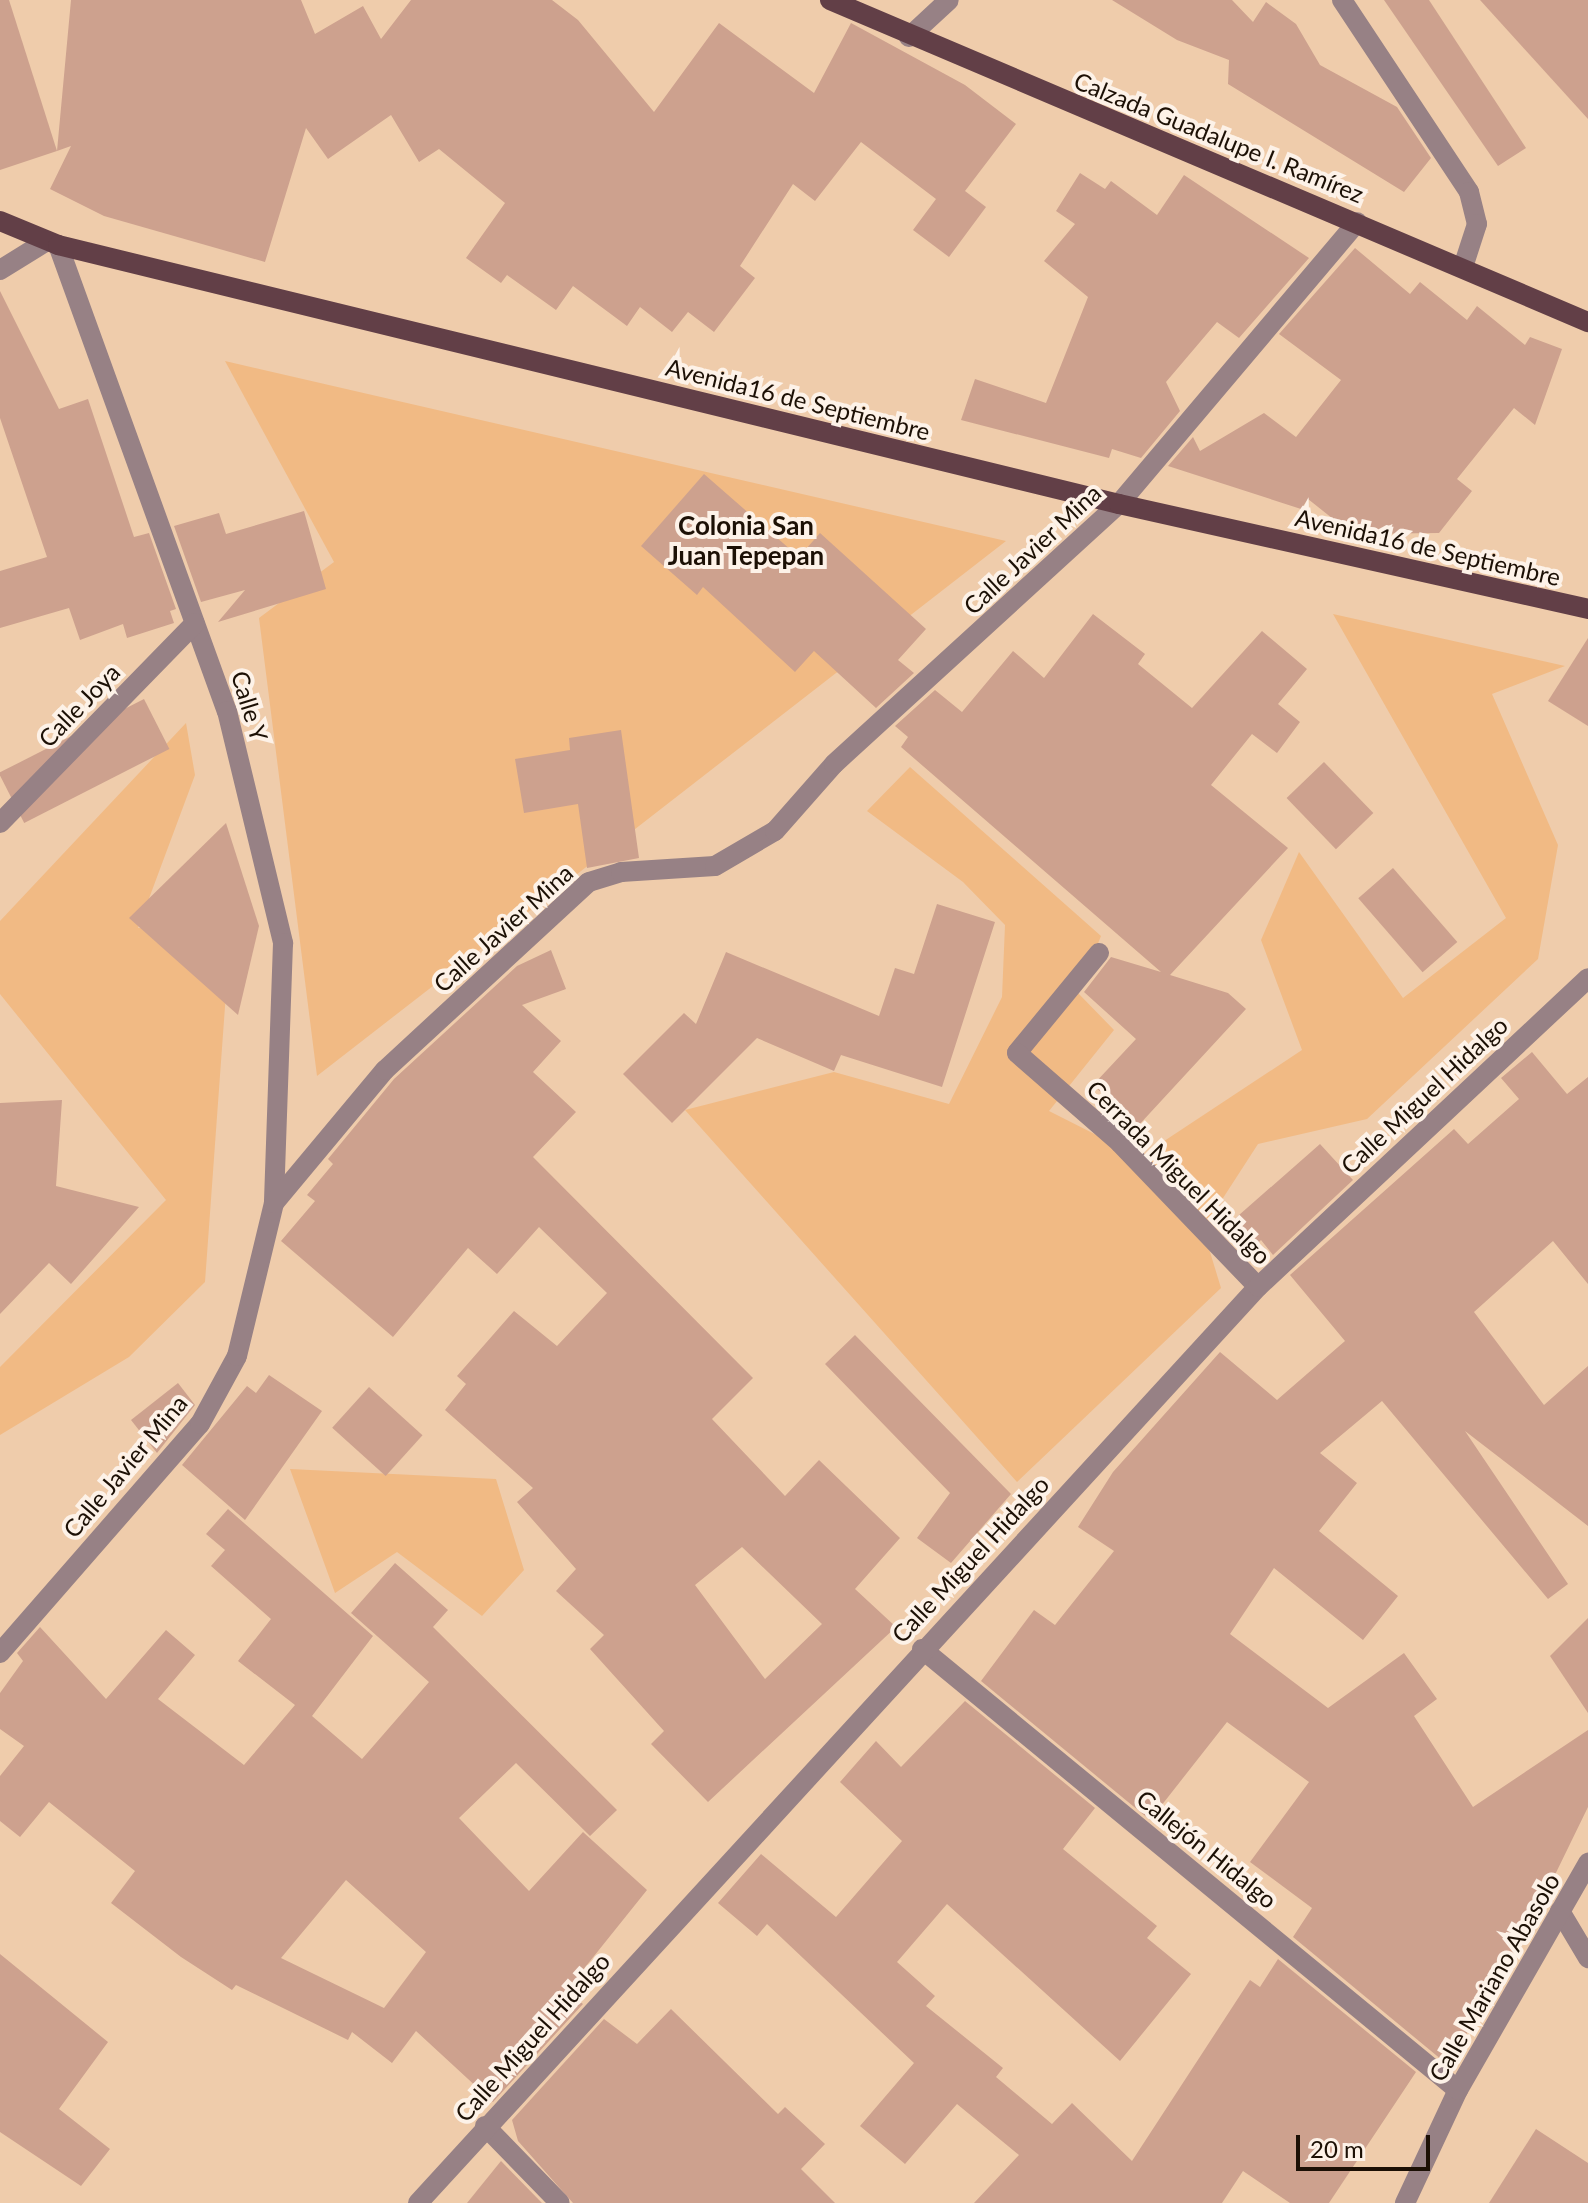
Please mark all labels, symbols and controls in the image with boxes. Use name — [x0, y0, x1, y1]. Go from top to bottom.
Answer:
street label: Calzada Guadalupe I. Ramírez — [1070, 66, 1368, 208]
street label: Avenida16 de Septiembre — [663, 352, 933, 446]
street label: Calle Javier Mina — [957, 478, 1107, 620]
street label: Avenida16 de Septiembre — [1293, 502, 1563, 592]
district label: Colonia San Juan Tepepan — [667, 510, 825, 572]
street label: Calle Joya — [32, 657, 126, 753]
street label: Calle Y — [226, 667, 274, 745]
street label: Calle Javier Mina — [427, 858, 579, 998]
street label: Calle Miguel Hidalgo — [1335, 1010, 1513, 1180]
street label: Cerrada Miguel Hidalgo — [1081, 1074, 1277, 1270]
street label: Calle Javier Mina — [57, 1388, 193, 1544]
street label: Calle Miguel Hidalgo — [885, 1470, 1055, 1648]
street label: Callejón Hidalgo — [1131, 1784, 1283, 1914]
street label: Calle Mariano Abasolo — [1422, 1867, 1566, 2087]
street label: Calle Miguel Hidalgo — [449, 1947, 615, 2127]
scale bar — [1300, 2119, 1434, 2169]
text: 20 m — [1310, 2134, 1364, 2163]

